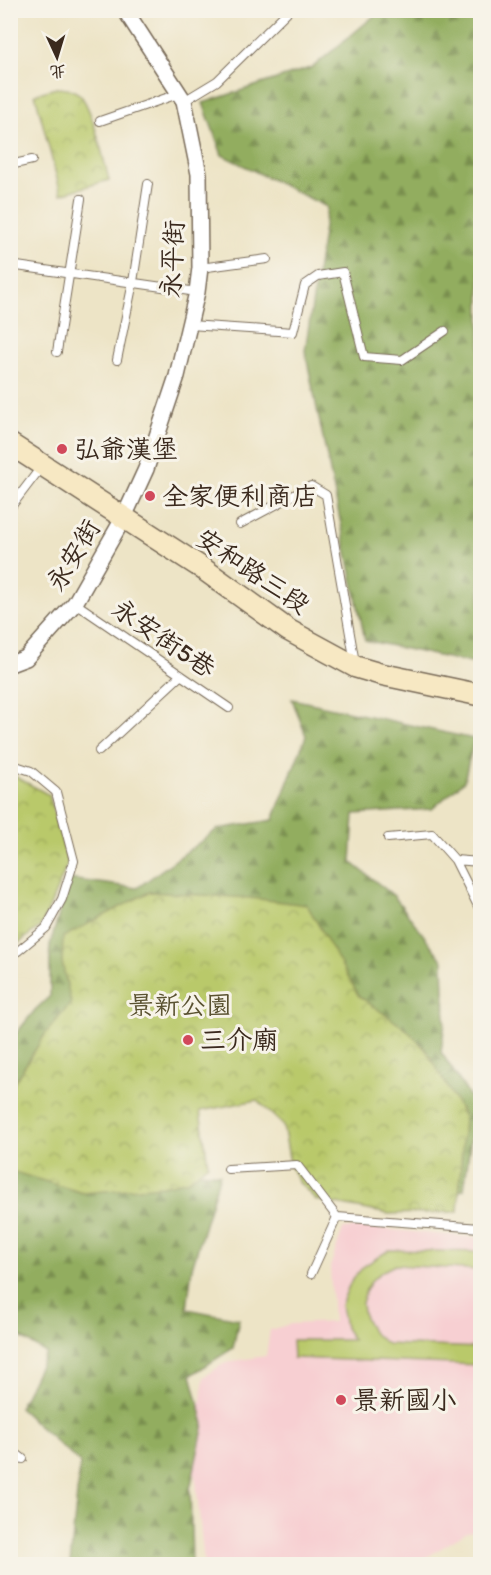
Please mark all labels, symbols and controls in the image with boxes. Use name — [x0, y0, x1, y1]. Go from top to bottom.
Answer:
north arrow — [27, 27, 87, 87]
text: 北 — [49, 61, 67, 82]
street label: 永平街 — [154, 219, 190, 299]
place label: 弘爺漢堡 — [74, 433, 178, 465]
marker: 弘爺漢堡 — [55, 442, 69, 456]
place label: 全家便利商店 — [162, 480, 318, 512]
marker: 全家便利商店 — [143, 489, 157, 503]
street label: 永安街 — [39, 513, 107, 597]
street label: 安和路三段 — [190, 521, 316, 621]
street label: 永安街5巷 — [106, 592, 222, 684]
park label: 景新公園 — [128, 989, 232, 1021]
place label: 三介廟 — [200, 1024, 278, 1056]
marker: 三介廟 — [181, 1033, 195, 1047]
place label: 景新國小 — [353, 1384, 457, 1416]
marker: 景新國小 — [334, 1393, 348, 1407]

